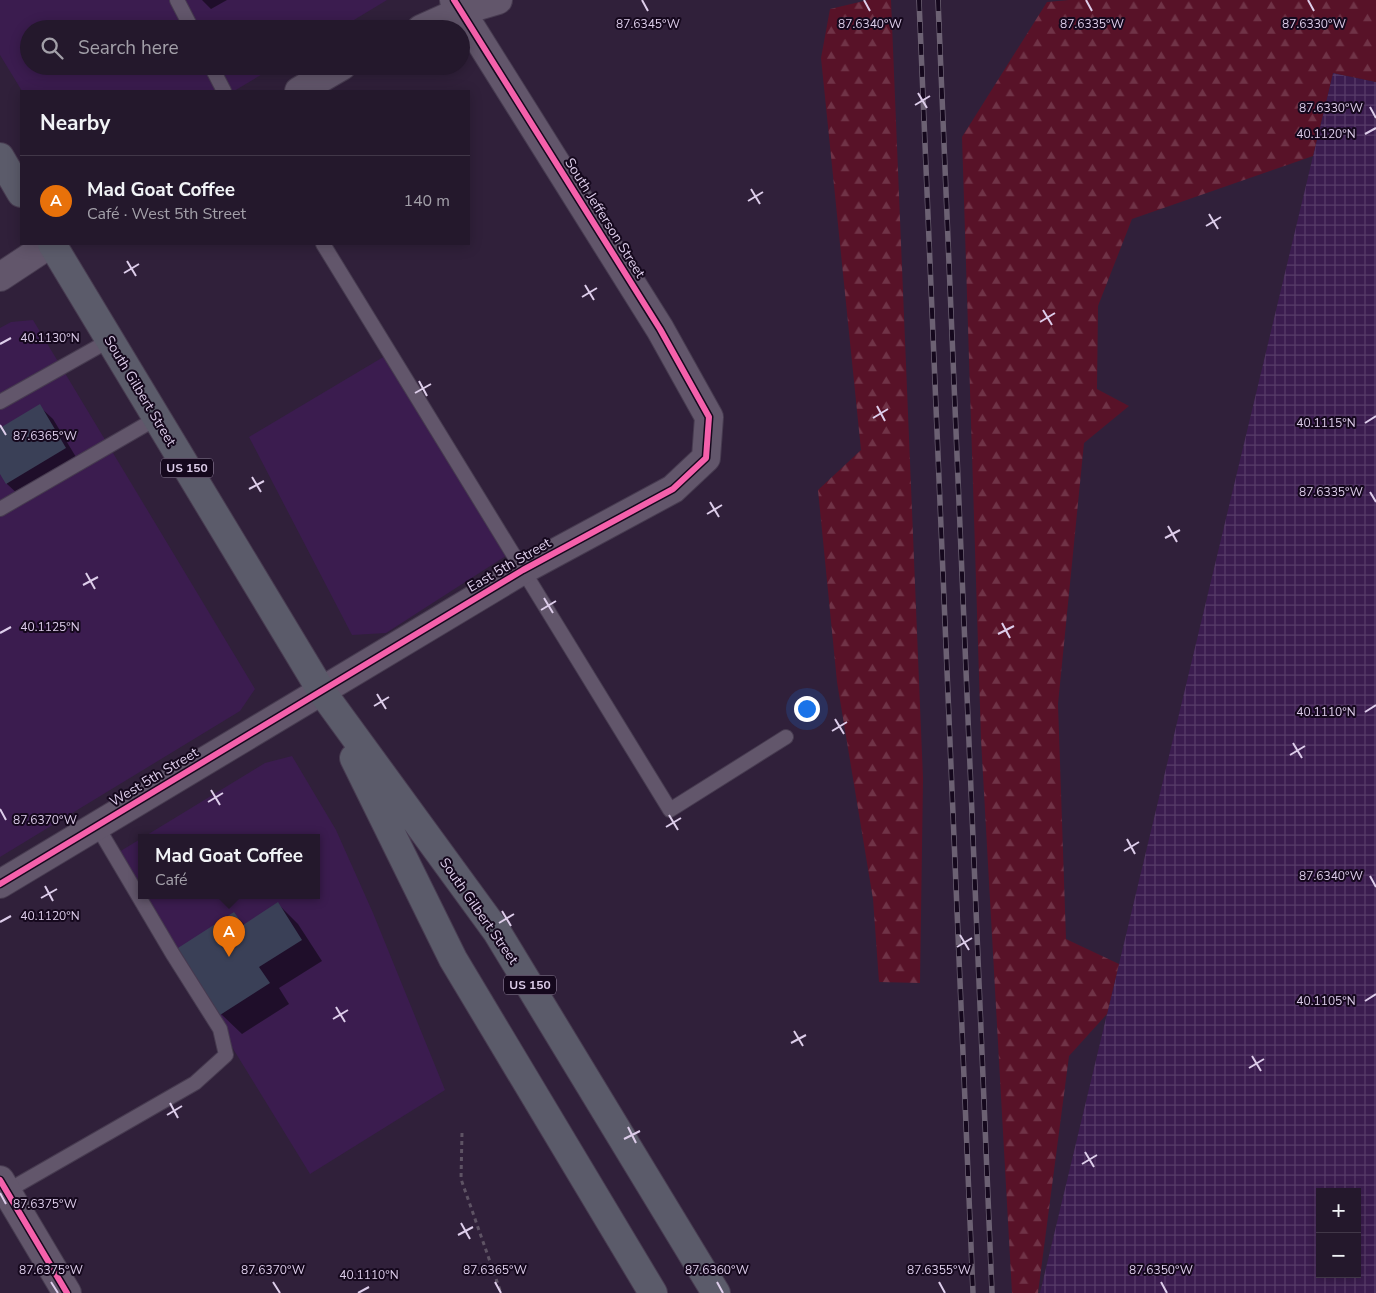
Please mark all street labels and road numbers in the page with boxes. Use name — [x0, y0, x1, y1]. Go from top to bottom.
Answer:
street label: South Jefferson Street — [560, 154, 650, 282]
street label: South Gilbert Street — [99, 332, 181, 450]
road number: US 150 — [161, 458, 213, 478]
street label: East 5th Street — [464, 533, 554, 597]
street label: West 5th Street — [106, 743, 202, 811]
street label: South Gilbert Street — [435, 854, 523, 968]
road number: US 150 — [504, 976, 556, 994]

